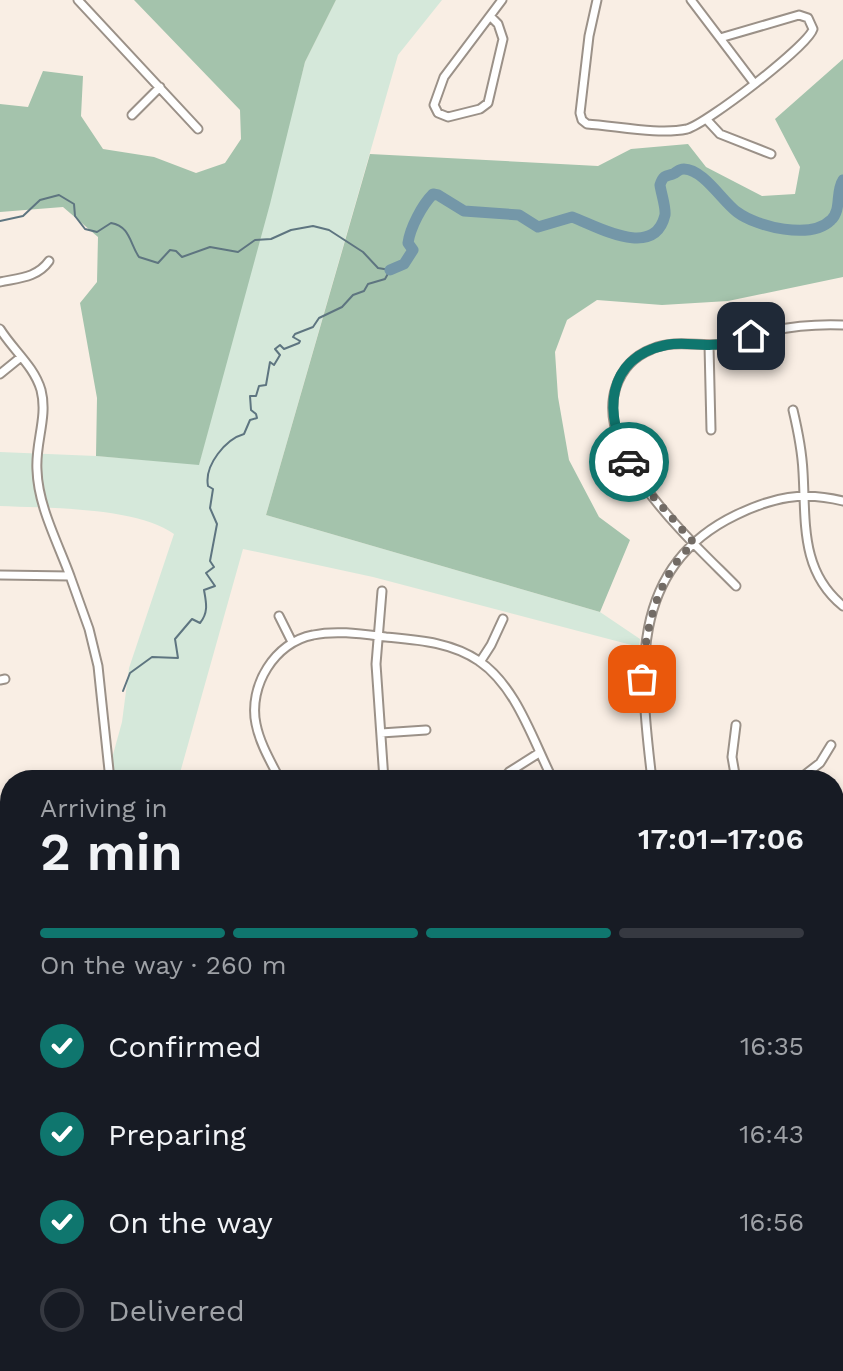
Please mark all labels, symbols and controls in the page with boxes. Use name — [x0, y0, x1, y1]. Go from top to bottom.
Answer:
pin — [717, 302, 785, 370]
icon: home — [729, 314, 773, 358]
courier — [589, 422, 669, 502]
icon: car — [607, 440, 651, 484]
pin — [608, 645, 676, 713]
icon: bag — [620, 657, 664, 701]
text: Arriving in — [40, 793, 168, 823]
text: 17:01–17:06 — [638, 821, 804, 856]
text: 2 min — [40, 822, 183, 883]
text: On the way · 260 m — [40, 950, 287, 980]
icon: check — [40, 1024, 84, 1068]
text: Confirmed — [108, 1029, 262, 1064]
text: 16:35 — [740, 1031, 804, 1061]
icon: check — [40, 1112, 84, 1156]
text: Preparing — [108, 1117, 246, 1152]
text: 16:43 — [739, 1119, 804, 1149]
icon: check — [40, 1200, 84, 1244]
text: On the way — [108, 1205, 273, 1240]
text: 16:56 — [739, 1207, 804, 1237]
text: Delivered — [108, 1293, 245, 1328]

